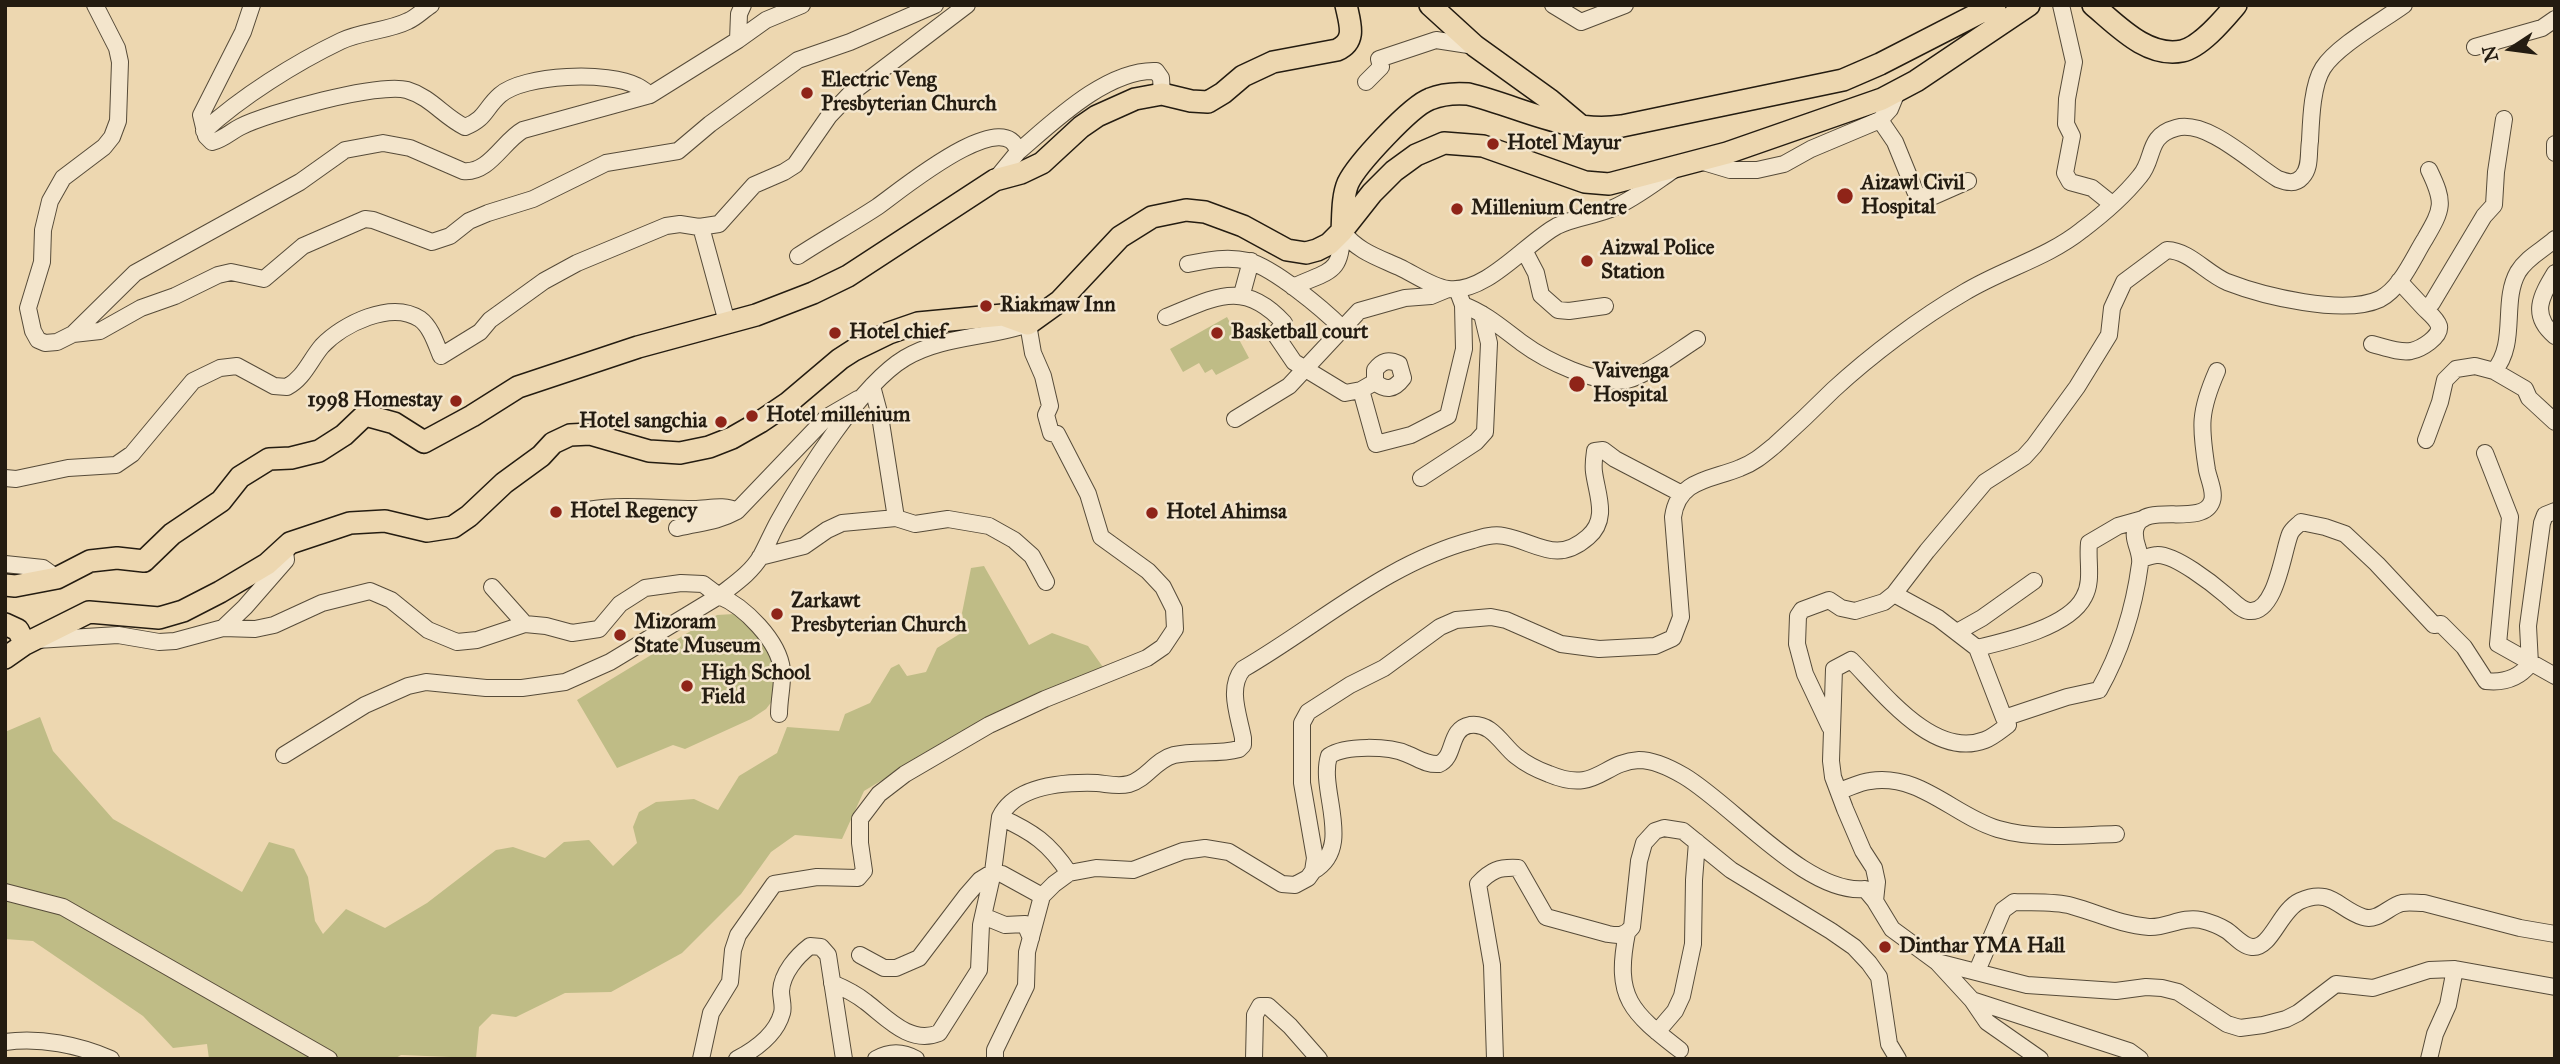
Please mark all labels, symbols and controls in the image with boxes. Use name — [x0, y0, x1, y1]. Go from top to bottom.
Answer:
north arrow — [2476, 14, 2546, 84]
text: N — [2477, 43, 2503, 64]
place label: Electric Veng Presbyterian Church — [821, 68, 997, 118]
marker: Electric Veng Presbyterian Church — [799, 85, 815, 101]
place label: Hotel Mayur — [1507, 131, 1621, 157]
marker: Hotel Mayur — [1485, 136, 1501, 152]
place label: Aizawl Civil Hospital — [1861, 171, 1965, 221]
marker: Aizawl Civil Hospital — [1835, 186, 1855, 206]
place label: Millenium Centre — [1471, 196, 1627, 222]
marker: Millenium Centre — [1449, 201, 1465, 217]
place label: Aizwal Police Station — [1601, 236, 1715, 286]
marker: Aizwal Police Station — [1579, 253, 1595, 269]
place label: Riakmaw Inn — [1000, 293, 1116, 319]
marker: Riakmaw Inn — [978, 298, 994, 314]
place label: Hotel chief — [849, 320, 946, 346]
place label: Basketball court — [1231, 320, 1368, 346]
marker: Hotel chief — [827, 325, 843, 341]
marker: Basketball court — [1209, 325, 1225, 341]
place label: Vaivenga Hospital — [1593, 359, 1669, 409]
marker: Vaivenga Hospital — [1567, 374, 1587, 394]
place label: 1998 Homestay — [307, 388, 442, 414]
marker: 1998 Homestay — [448, 393, 464, 409]
place label: Hotel millenium — [766, 403, 910, 429]
marker: Hotel millenium — [744, 408, 760, 424]
place label: Hotel sangchia — [579, 409, 707, 435]
marker: Hotel sangchia — [713, 414, 729, 430]
place label: Hotel Regency — [570, 499, 697, 525]
place label: Hotel Ahimsa — [1166, 500, 1287, 526]
marker: Hotel Regency — [548, 504, 564, 520]
marker: Hotel Ahimsa — [1144, 505, 1160, 521]
place label: Zarkawt Presbyterian Church — [791, 589, 967, 639]
marker: Zarkawt Presbyterian Church — [769, 606, 785, 622]
place label: Mizoram State Museum — [634, 610, 761, 660]
marker: Mizoram State Museum — [612, 627, 628, 643]
place label: High School Field — [701, 661, 811, 711]
marker: High School Field — [679, 678, 695, 694]
place label: Dinthar YMA Hall — [1899, 934, 2065, 960]
marker: Dinthar YMA Hall — [1877, 939, 1893, 955]

